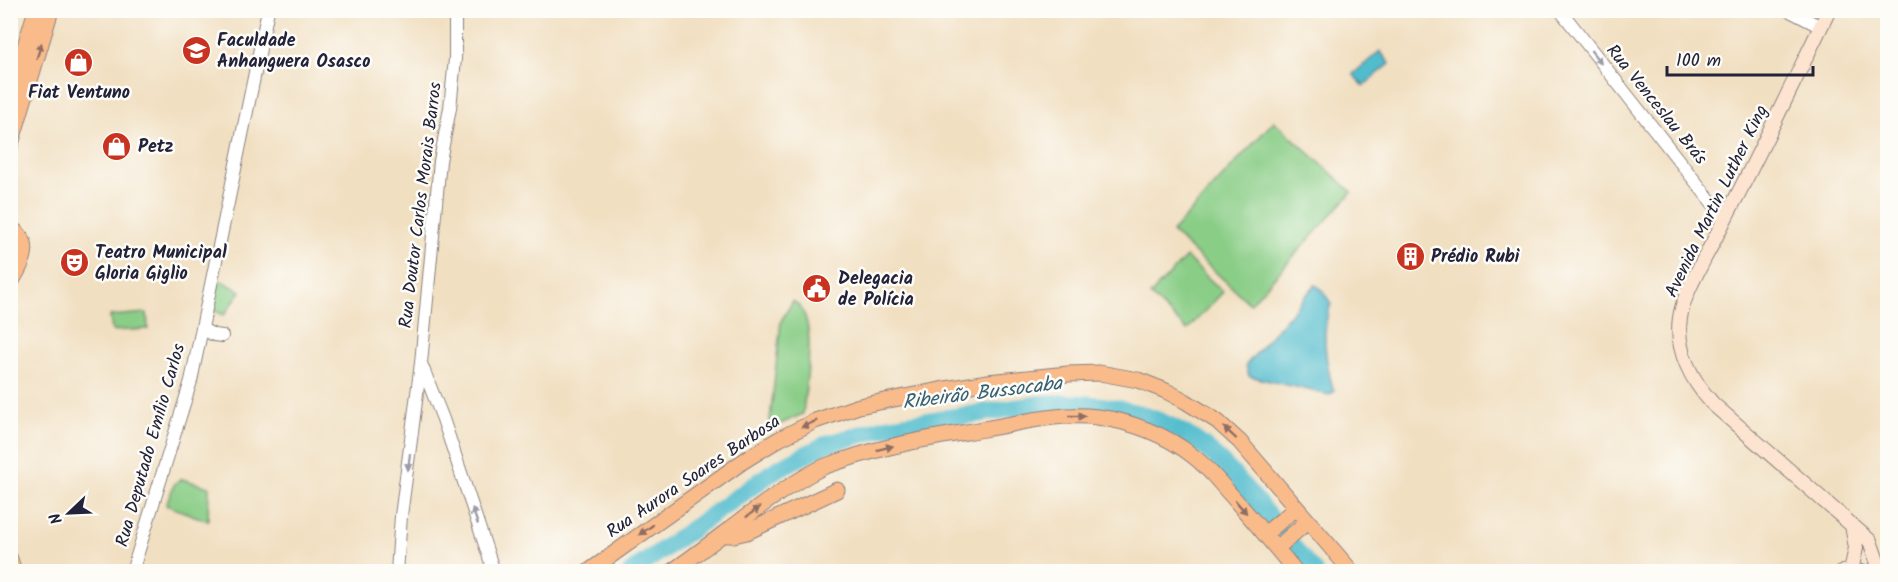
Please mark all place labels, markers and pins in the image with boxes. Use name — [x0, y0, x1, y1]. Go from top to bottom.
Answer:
place label: Faculdade Anhanguera Osasco — [217, 27, 371, 77]
school or university icon: Faculdade Anhanguera Osasco — [180, 34, 212, 66]
shop icon: Fiat Ventuno — [63, 47, 95, 79]
place label: Fiat Ventuno — [28, 79, 130, 108]
shop icon: Petz — [101, 130, 133, 162]
place label: Petz — [138, 133, 174, 162]
place label: Teatro Municipal Gloria Giglio — [95, 239, 227, 289]
building icon: Prédio Rubi — [1394, 240, 1426, 272]
place label: Prédio Rubi — [1431, 243, 1520, 272]
theatre icon: Teatro Municipal Gloria Giglio — [58, 246, 90, 278]
place label: Delegacia de Polícia — [838, 265, 914, 315]
public building icon: Delegacia de Polícia — [801, 272, 833, 304]

